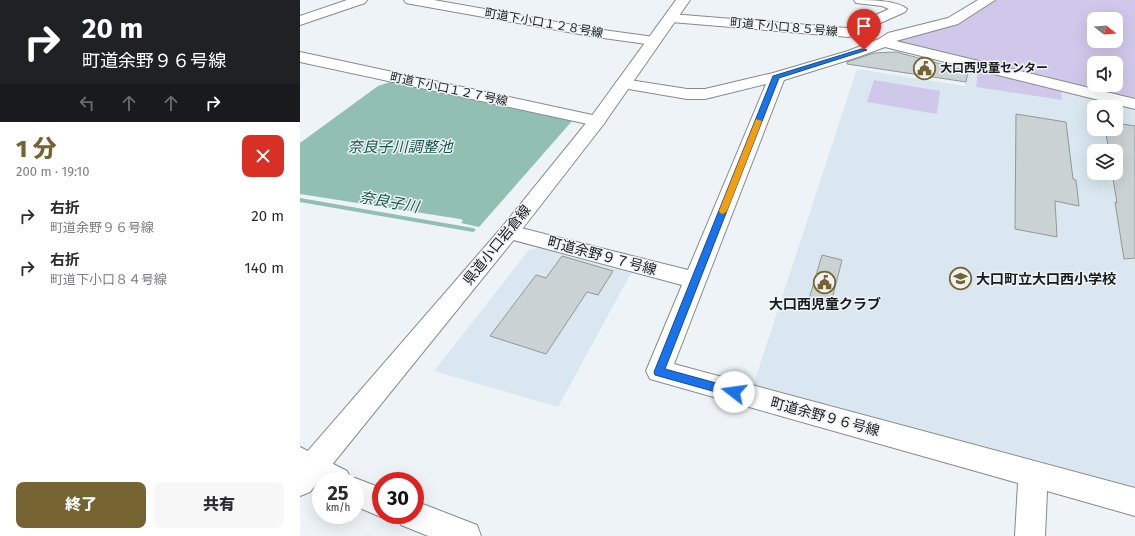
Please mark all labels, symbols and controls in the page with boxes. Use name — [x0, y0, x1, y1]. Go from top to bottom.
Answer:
street label: 町道下小口１２８号線 — [484, 6, 604, 40]
pin — [847, 9, 881, 50]
text: 20 m — [82, 12, 143, 45]
north arrow — [1087, 12, 1123, 48]
map controls — [1087, 12, 1123, 180]
street label: 町道下小口８５号線 — [730, 15, 838, 39]
icon: arrive — [853, 15, 875, 37]
icon: right — [16, 16, 68, 68]
text: 町道余野９６号線 — [82, 50, 226, 72]
public building icon: 大口西児童センター — [912, 55, 938, 81]
button: sound — [1087, 56, 1123, 92]
place label: 大口西児童センター — [940, 61, 1048, 75]
street label: 町道下小口１２７号線 — [389, 70, 509, 108]
icon: left — [76, 92, 98, 114]
icon: ahead — [118, 92, 140, 114]
icon: ahead — [160, 92, 182, 114]
icon: right — [202, 92, 224, 114]
button: search — [1087, 100, 1123, 136]
text: 1 分 — [16, 135, 57, 163]
button: close — [242, 135, 284, 177]
water label: 奈良子川調整池 — [347, 138, 454, 156]
button: layers — [1087, 144, 1123, 180]
text: 200 m · 19:10 — [16, 164, 89, 179]
water label: 奈良子川 — [358, 188, 422, 216]
text: 右折 — [50, 199, 80, 217]
street label: 県道小口岩倉線 — [460, 202, 534, 288]
icon: right — [16, 205, 38, 227]
text: 20 m — [251, 207, 284, 225]
text: 町道余野９６号線 — [50, 220, 154, 235]
street label: 町道余野９７号線 — [546, 233, 658, 279]
text: 右折 — [50, 251, 80, 269]
icon: right — [16, 257, 38, 279]
text: 140 m — [244, 259, 284, 277]
school or university icon: 大口町立大口西小学校 — [948, 266, 974, 292]
public building icon: 大口西児童クラブ — [812, 269, 838, 295]
place label: 大口町立大口西小学校 — [976, 271, 1116, 288]
text: 町道下小口８４号線 — [50, 272, 167, 287]
place label: 大口西児童クラブ — [769, 296, 881, 313]
position arrow — [713, 371, 755, 413]
street label: 町道余野９６号線 — [769, 394, 881, 440]
speed limit sign: 30 — [372, 472, 424, 524]
text: 25 — [327, 481, 349, 505]
button: 終了 — [16, 482, 146, 528]
button: 共有 — [154, 482, 284, 528]
text: km/h — [326, 502, 350, 514]

